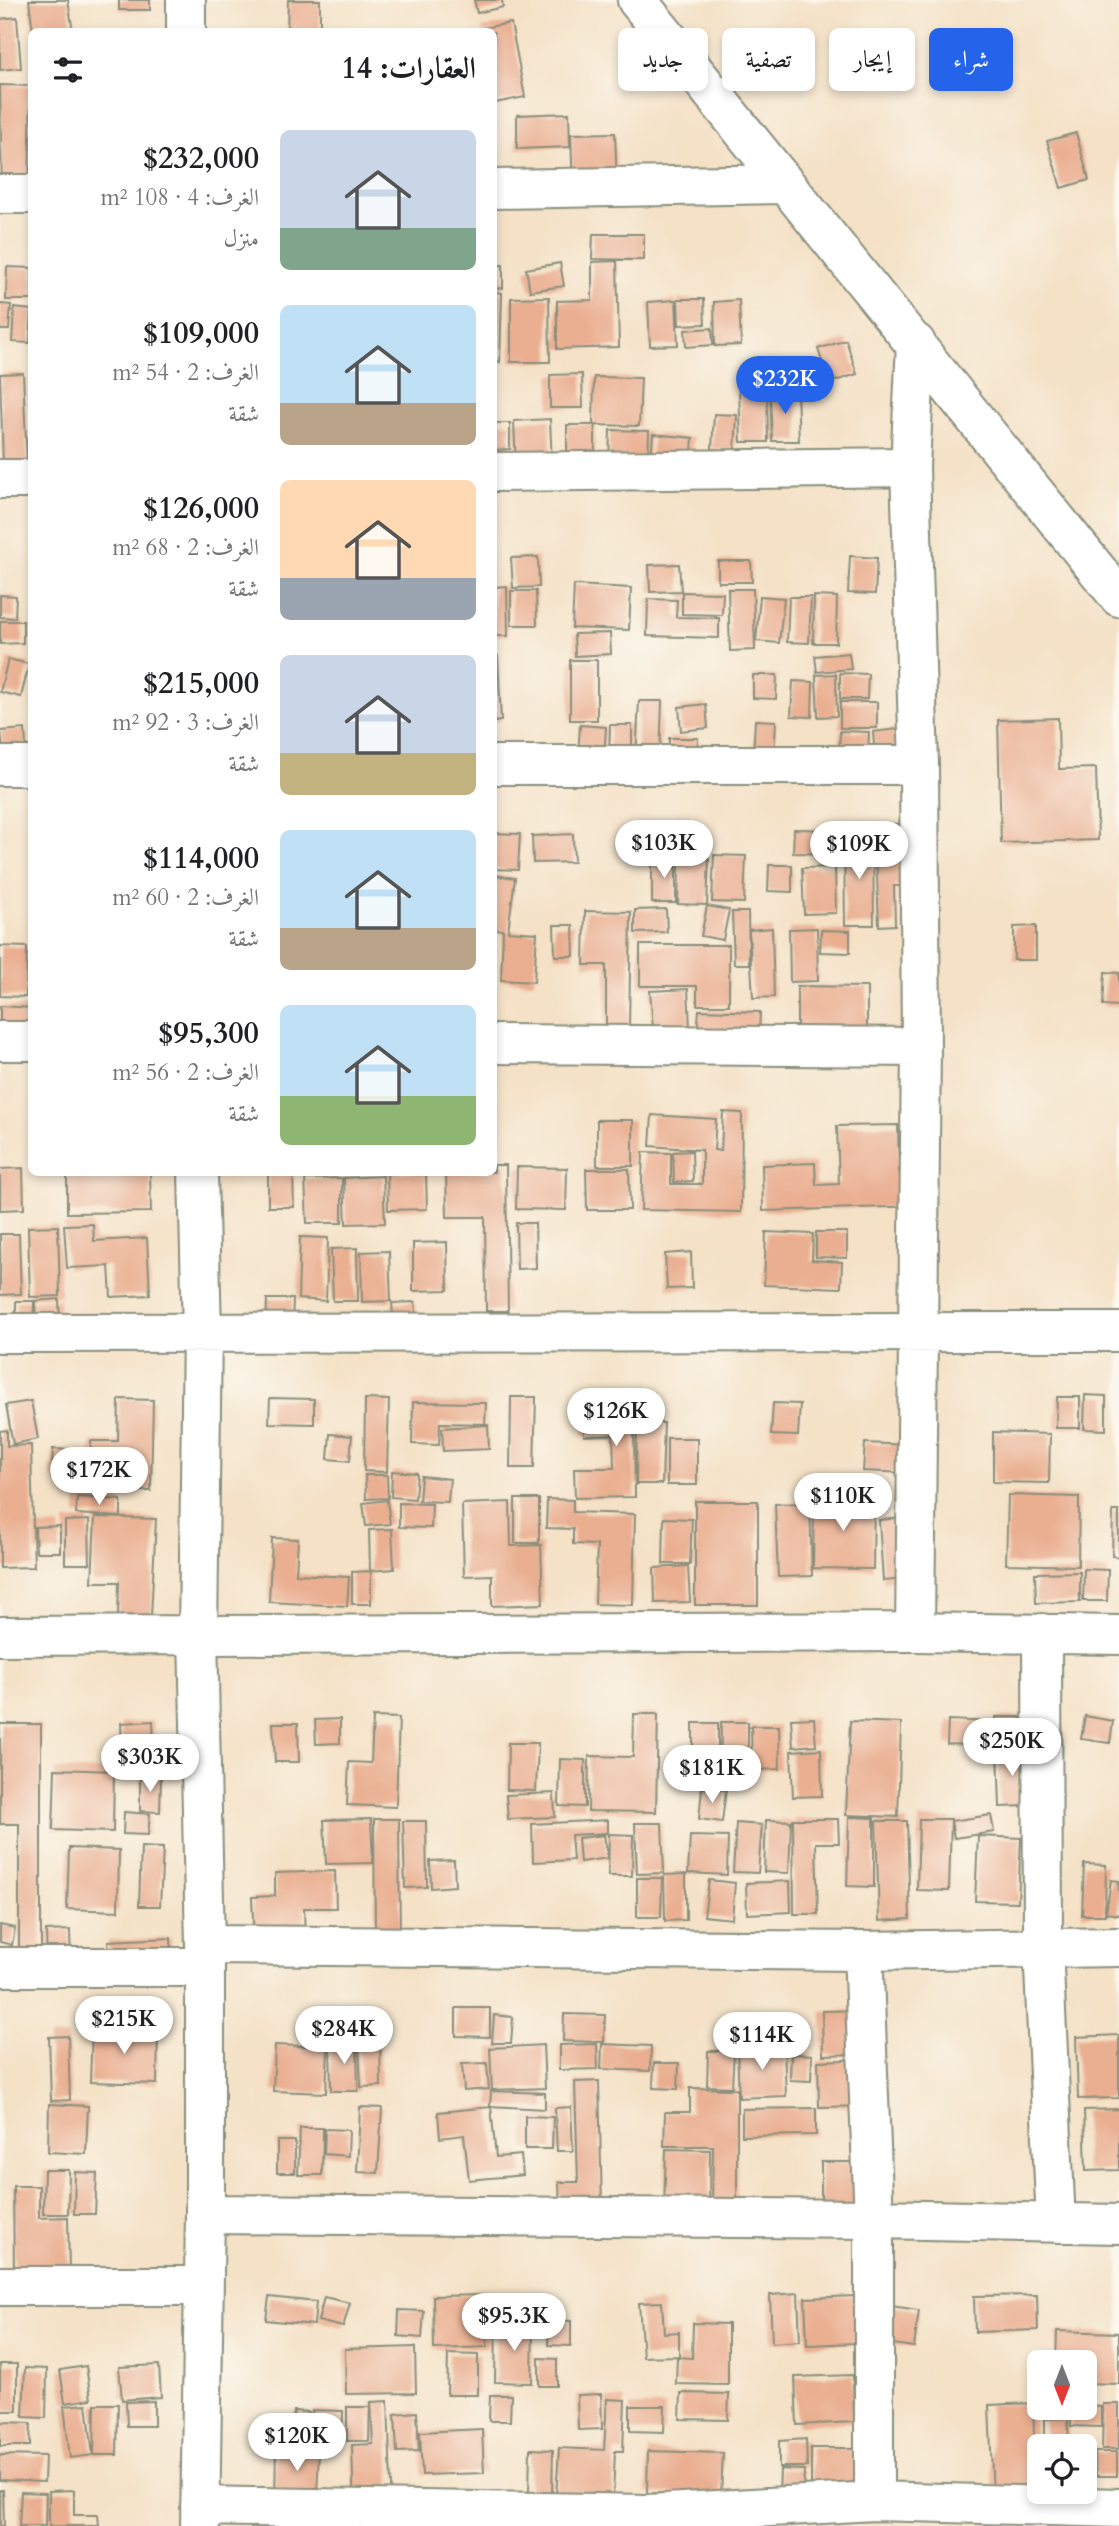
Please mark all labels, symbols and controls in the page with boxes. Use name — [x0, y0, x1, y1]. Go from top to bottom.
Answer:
chip: جديد — [618, 28, 708, 91]
chip: تصفية — [722, 28, 815, 91]
chip: إيجار — [829, 28, 915, 91]
chip: شراء — [929, 28, 1013, 91]
text: العقارات: 14 — [341, 48, 476, 89]
icon: filters — [49, 51, 87, 89]
text: $232,000 — [143, 138, 259, 179]
icon: home — [336, 158, 420, 242]
text: الغرف: 4 · 108 m² — [100, 182, 259, 213]
text: منزل — [224, 223, 259, 254]
text: $109,000 — [143, 313, 259, 354]
icon: home — [336, 333, 420, 417]
pin: $232K — [736, 356, 834, 416]
text: الغرف: 2 · 54 m² — [112, 357, 259, 388]
text: $232K — [752, 363, 818, 394]
text: شقة — [229, 398, 259, 429]
text: $126,000 — [143, 488, 259, 529]
icon: home — [336, 508, 420, 592]
text: الغرف: 2 · 68 m² — [112, 532, 259, 563]
text: شقة — [229, 573, 259, 604]
text: $215,000 — [143, 663, 259, 704]
icon: home — [336, 683, 420, 767]
text: الغرف: 3 · 92 m² — [112, 707, 259, 738]
text: شقة — [229, 748, 259, 779]
pin: $103K — [615, 820, 713, 880]
pin: $109K — [810, 822, 908, 881]
text: $103K — [631, 827, 697, 858]
text: $109K — [826, 828, 892, 859]
text: $114,000 — [143, 838, 259, 879]
icon: home — [336, 858, 420, 942]
text: الغرف: 2 · 60 m² — [112, 882, 259, 913]
text: شقة — [229, 923, 259, 954]
text: $95,300 — [158, 1013, 259, 1054]
icon: home — [336, 1033, 420, 1117]
text: الغرف: 2 · 56 m² — [112, 1057, 259, 1088]
text: شقة — [229, 1098, 259, 1129]
pin: $126K — [567, 1388, 665, 1448]
text: $126K — [583, 1395, 649, 1426]
pin: $172K — [50, 1448, 148, 1507]
text: $172K — [66, 1454, 132, 1485]
pin: $110K — [794, 1474, 892, 1533]
text: $110K — [810, 1480, 876, 1511]
pin: $250K — [963, 1718, 1061, 1778]
text: $250K — [979, 1725, 1045, 1756]
pin: $303K — [101, 1734, 199, 1794]
text: $303K — [117, 1741, 183, 1772]
pin: $181K — [663, 1745, 761, 1805]
text: $181K — [679, 1752, 745, 1783]
pin: $215K — [75, 1996, 173, 2056]
text: $215K — [91, 2003, 157, 2034]
pin: $284K — [295, 2007, 393, 2066]
pin: $114K — [713, 2012, 811, 2072]
text: $284K — [311, 2013, 377, 2044]
text: $114K — [729, 2019, 795, 2050]
pin: $95.3K — [457, 2294, 571, 2353]
text: $95.3K — [478, 2300, 550, 2331]
north arrow — [1027, 2350, 1097, 2420]
map controls — [1027, 2350, 1097, 2504]
pin: $120K — [248, 2414, 346, 2473]
text: $120K — [264, 2420, 330, 2451]
button: locate — [1027, 2434, 1097, 2504]

